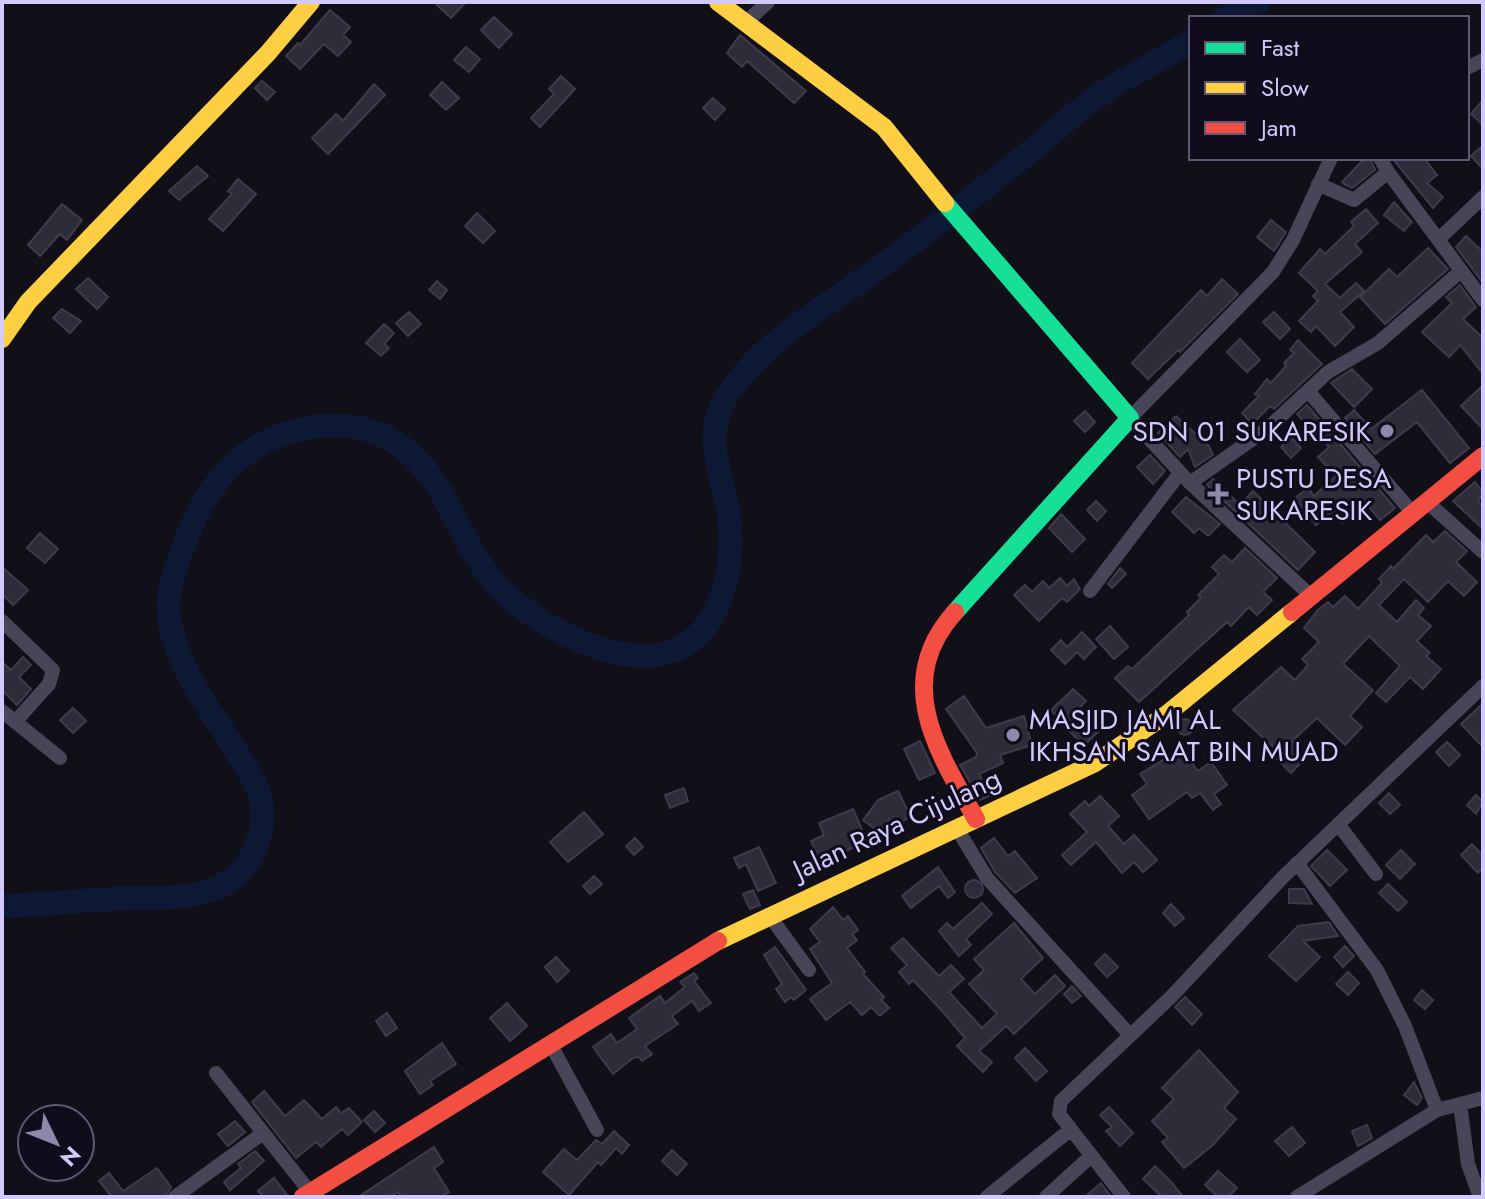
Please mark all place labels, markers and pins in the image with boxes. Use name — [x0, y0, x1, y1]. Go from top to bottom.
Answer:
place label: SDN 01 SUKARESIK — [1132, 411, 1371, 452]
marker: SDN 01 SUKARESIK — [1378, 422, 1396, 440]
place label: PUSTU DESA SUKARESIK — [1236, 458, 1392, 531]
marker: PUSTU DESA SUKARESIK — [1207, 483, 1229, 505]
place label: MASJID JAMI AL IKHSAN SAAT BIN MUAD — [1029, 699, 1339, 772]
marker: MASJID JAMI AL IKHSAN SAAT BIN MUAD — [1004, 726, 1022, 744]

